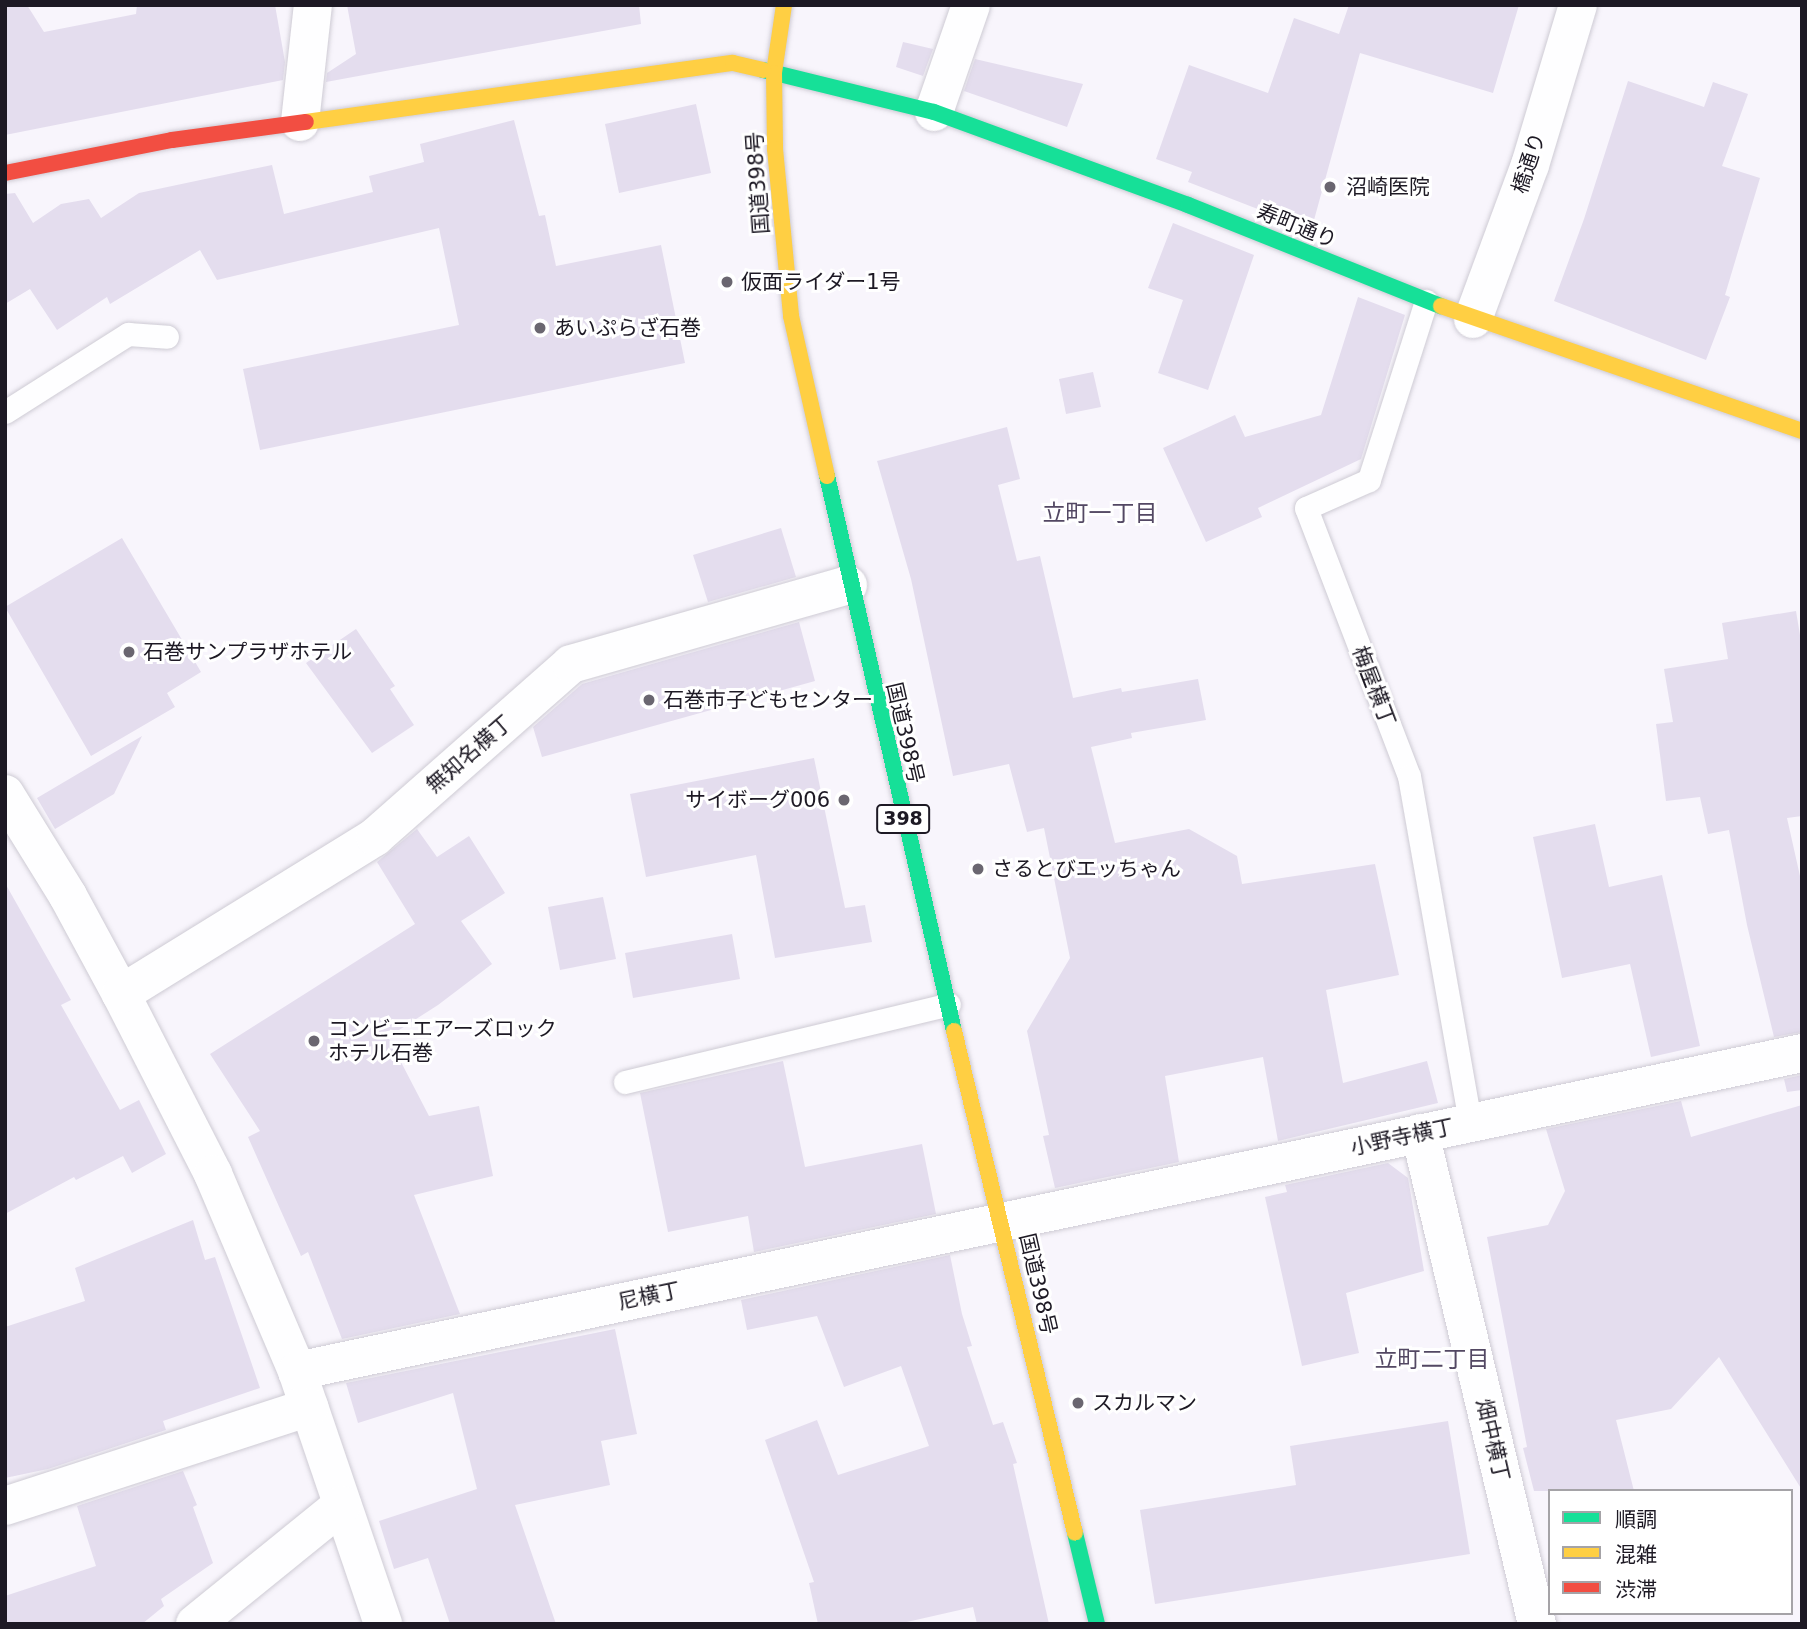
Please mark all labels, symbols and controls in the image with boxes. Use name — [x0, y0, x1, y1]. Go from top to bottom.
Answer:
street label: 橋通り — [1507, 129, 1551, 197]
street label: 国道398号 — [742, 131, 774, 235]
place label: 沼崎医院 — [1346, 174, 1430, 200]
marker: 沼崎医院 — [1320, 177, 1340, 197]
street label: 寿町通り — [1253, 199, 1341, 253]
place label: 仮面ライダー1号 — [741, 269, 901, 295]
marker: 仮面ライダー1号 — [719, 274, 735, 290]
place label: あいぷらざ石巻 — [554, 315, 701, 341]
marker: あいぷらざ石巻 — [532, 320, 548, 336]
district label: 立町一丁目 — [1043, 499, 1157, 527]
place label: 石巻サンプラザホテル — [143, 639, 353, 665]
street label: 梅屋横丁 — [1347, 642, 1401, 730]
marker: 石巻サンプラザホテル — [121, 644, 137, 660]
street label: 国道398号 — [881, 680, 929, 786]
place label: 石巻市子どもセンター — [663, 687, 873, 713]
marker: 石巻市子どもセンター — [641, 692, 657, 708]
street label: 無知名横丁 — [421, 710, 517, 798]
place label: サイボーグ006 — [685, 787, 830, 813]
marker: サイボーグ006 — [836, 792, 852, 808]
road number: 398 — [875, 804, 931, 834]
place label: さるとびエッちゃん — [992, 856, 1181, 882]
marker: さるとびエッちゃん — [970, 861, 986, 877]
place label: コンビニエアーズロック ホテル石巻 — [328, 1016, 558, 1066]
marker: コンビニエアーズロック ホテル石巻 — [306, 1033, 322, 1049]
street label: 小野寺横丁 — [1348, 1114, 1456, 1160]
street label: 国道398号 — [1014, 1231, 1062, 1337]
street label: 尼横丁 — [616, 1277, 682, 1315]
district label: 立町二丁目 — [1375, 1345, 1489, 1373]
place label: スカルマン — [1092, 1390, 1197, 1416]
marker: スカルマン — [1070, 1395, 1086, 1411]
street label: 畑中横丁 — [1471, 1396, 1515, 1484]
legend — [1548, 1489, 1793, 1615]
text: 順調 — [1615, 1508, 1657, 1532]
text: 混雑 — [1615, 1543, 1657, 1567]
text: 渋滞 — [1615, 1578, 1657, 1602]

